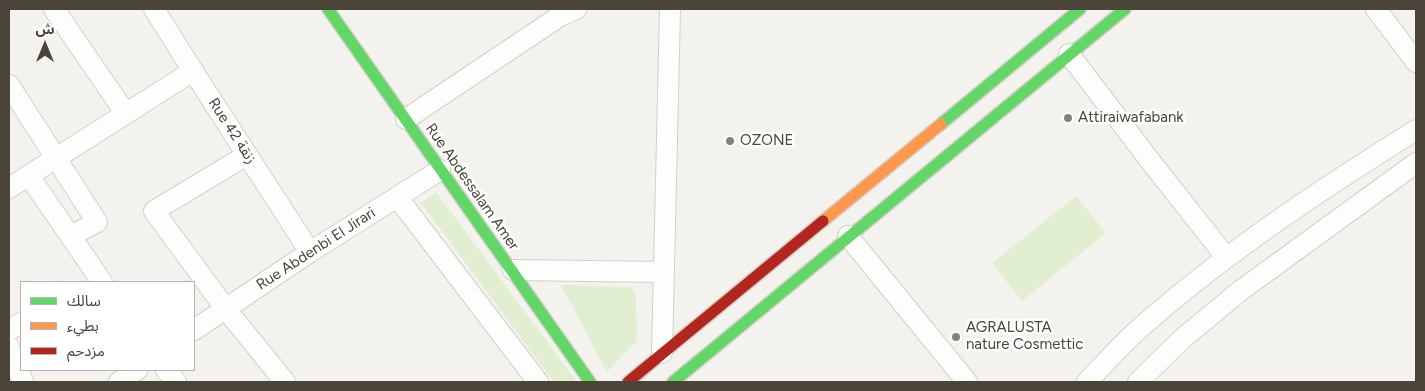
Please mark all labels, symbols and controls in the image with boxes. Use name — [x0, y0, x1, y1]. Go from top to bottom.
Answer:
north arrow — [20, 20, 70, 70]
text: ش — [35, 21, 55, 38]
street label: Rue 42 زنقة — [204, 95, 260, 167]
place label: Attiraiwafabank — [1078, 109, 1184, 127]
marker: Attiraiwafabank — [1062, 112, 1074, 124]
street label: Rue Abdessalam Amer — [421, 120, 523, 254]
place label: OZONE — [740, 132, 793, 150]
marker: OZONE — [724, 135, 736, 147]
street label: Rue Abdenbi El Jirari — [253, 204, 379, 294]
legend — [20, 281, 195, 371]
text: سالك — [67, 292, 101, 310]
text: بطيء — [67, 317, 99, 335]
place label: AGRALUSTA nature Cosmettic — [966, 319, 1083, 354]
marker: AGRALUSTA nature Cosmettic — [950, 331, 962, 343]
text: مزدحم — [67, 342, 105, 360]

